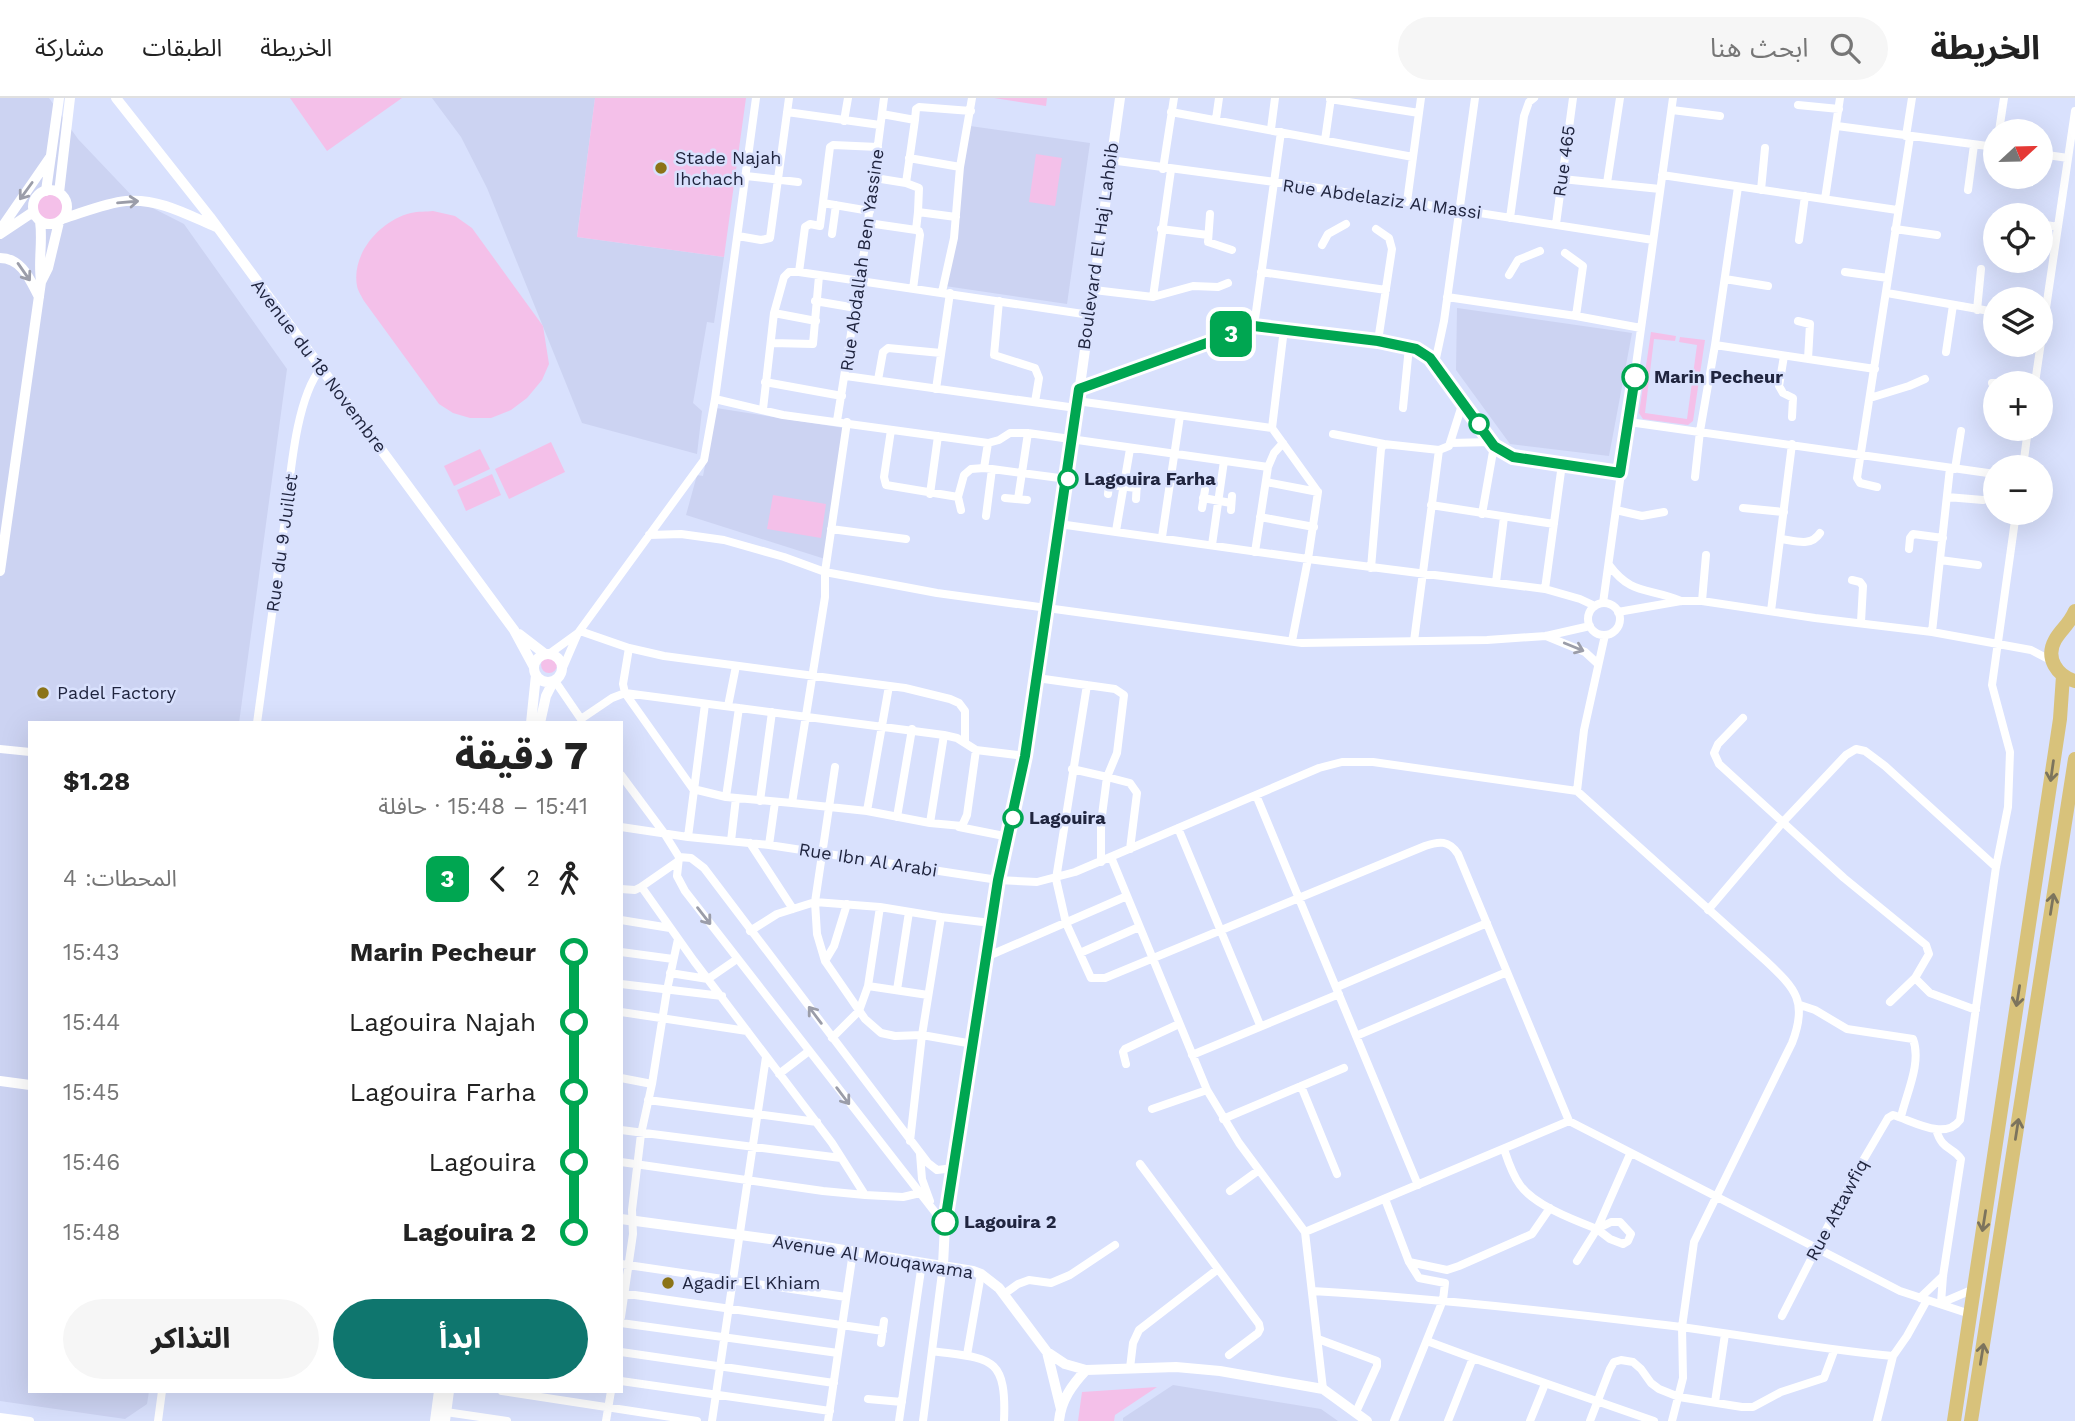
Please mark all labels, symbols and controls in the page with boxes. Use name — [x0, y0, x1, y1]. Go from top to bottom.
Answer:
search box — [1398, 17, 1888, 80]
text: الخريطة — [1930, 28, 2040, 67]
icon: search — [1826, 29, 1864, 67]
text: ابحث هنا — [1710, 33, 1808, 63]
text: مشاركة — [35, 34, 104, 62]
text: الطبقات — [142, 34, 222, 62]
text: الخريطة — [260, 34, 332, 62]
north arrow — [1983, 119, 2053, 189]
map controls — [1983, 119, 2053, 525]
street label: Rue 465 — [1548, 124, 1579, 198]
street label: Boulevard El Haj Lahbib — [1073, 141, 1122, 351]
place label: Stade Najah Ihchach — [675, 147, 782, 189]
street label: Rue Abdallah Ben Yassine — [835, 147, 888, 373]
marker: Stade Najah Ihchach — [653, 160, 669, 176]
street label: Rue Abdelaziz Al Massi — [1281, 174, 1483, 223]
one-way arrow — [19, 181, 33, 200]
one-way arrow — [116, 195, 138, 208]
button: locate — [1983, 203, 2053, 273]
one-way arrow — [17, 262, 31, 281]
street label: Avenue du 18 Novembre — [247, 275, 391, 457]
button: layers — [1983, 287, 2053, 357]
line badge: 3 — [1208, 311, 1254, 357]
text: 3 — [1224, 320, 1238, 348]
marker: Marin Pecheur — [1622, 364, 1648, 390]
place label: Marin Pecheur — [1654, 366, 1783, 387]
button: + — [1983, 371, 2053, 441]
unlabelled marker — [1469, 414, 1489, 434]
button: − — [1983, 455, 2053, 525]
place label: Lagouira Farha — [1084, 468, 1216, 489]
marker: Lagouira Farha — [1058, 469, 1078, 489]
street label: Rue du 9 Juillet — [261, 472, 302, 613]
one-way arrow — [1563, 642, 1584, 655]
place label: Padel Factory — [57, 682, 177, 703]
marker: Padel Factory — [35, 685, 51, 701]
text: 7 دقيقة — [455, 734, 588, 778]
one-way arrow — [2045, 759, 2058, 782]
text: $1.28 — [63, 766, 130, 796]
text: 15:41 – 15:48 · حافلة — [378, 793, 588, 820]
place label: Lagouira — [1029, 807, 1106, 828]
marker: Lagouira — [1003, 808, 1023, 828]
street label: Rue Ibn Al Arabi — [797, 838, 939, 881]
icon: back — [479, 860, 517, 898]
icon: walk — [550, 860, 588, 898]
text: المحطات: 4 — [63, 865, 177, 892]
text: 3 — [440, 865, 455, 893]
text: 2 — [527, 865, 540, 892]
one-way arrow — [2046, 893, 2059, 916]
one-way arrow — [697, 907, 712, 925]
text: Marin Pecheur — [350, 937, 536, 967]
text: 15:43 — [63, 939, 120, 966]
one-way arrow — [2011, 984, 2024, 1007]
one-way arrow — [807, 1006, 822, 1025]
text: Lagouira Najah — [349, 1007, 536, 1037]
text: 15:44 — [63, 1009, 120, 1036]
text: Lagouira Farha — [349, 1077, 536, 1107]
text: 15:45 — [63, 1079, 120, 1106]
one-way arrow — [836, 1087, 851, 1105]
one-way arrow — [2011, 1118, 2024, 1141]
text: Lagouira — [428, 1147, 536, 1177]
text: 15:46 — [63, 1149, 120, 1176]
street label: Rue Attawfiq — [1801, 1155, 1872, 1264]
marker: Lagouira 2 — [932, 1209, 958, 1235]
one-way arrow — [1977, 1209, 1990, 1231]
place label: Lagouira 2 — [964, 1211, 1056, 1232]
text: Lagouira 2 — [403, 1217, 536, 1247]
text: 15:48 — [63, 1219, 120, 1246]
street label: Avenue Al Mouqawama — [771, 1230, 975, 1283]
place label: Agadir El Khiam — [682, 1272, 820, 1293]
marker: Agadir El Khiam — [660, 1275, 676, 1291]
button: التذاكر — [63, 1299, 319, 1379]
button: ابدأ — [333, 1299, 588, 1379]
one-way arrow — [1976, 1343, 1989, 1365]

